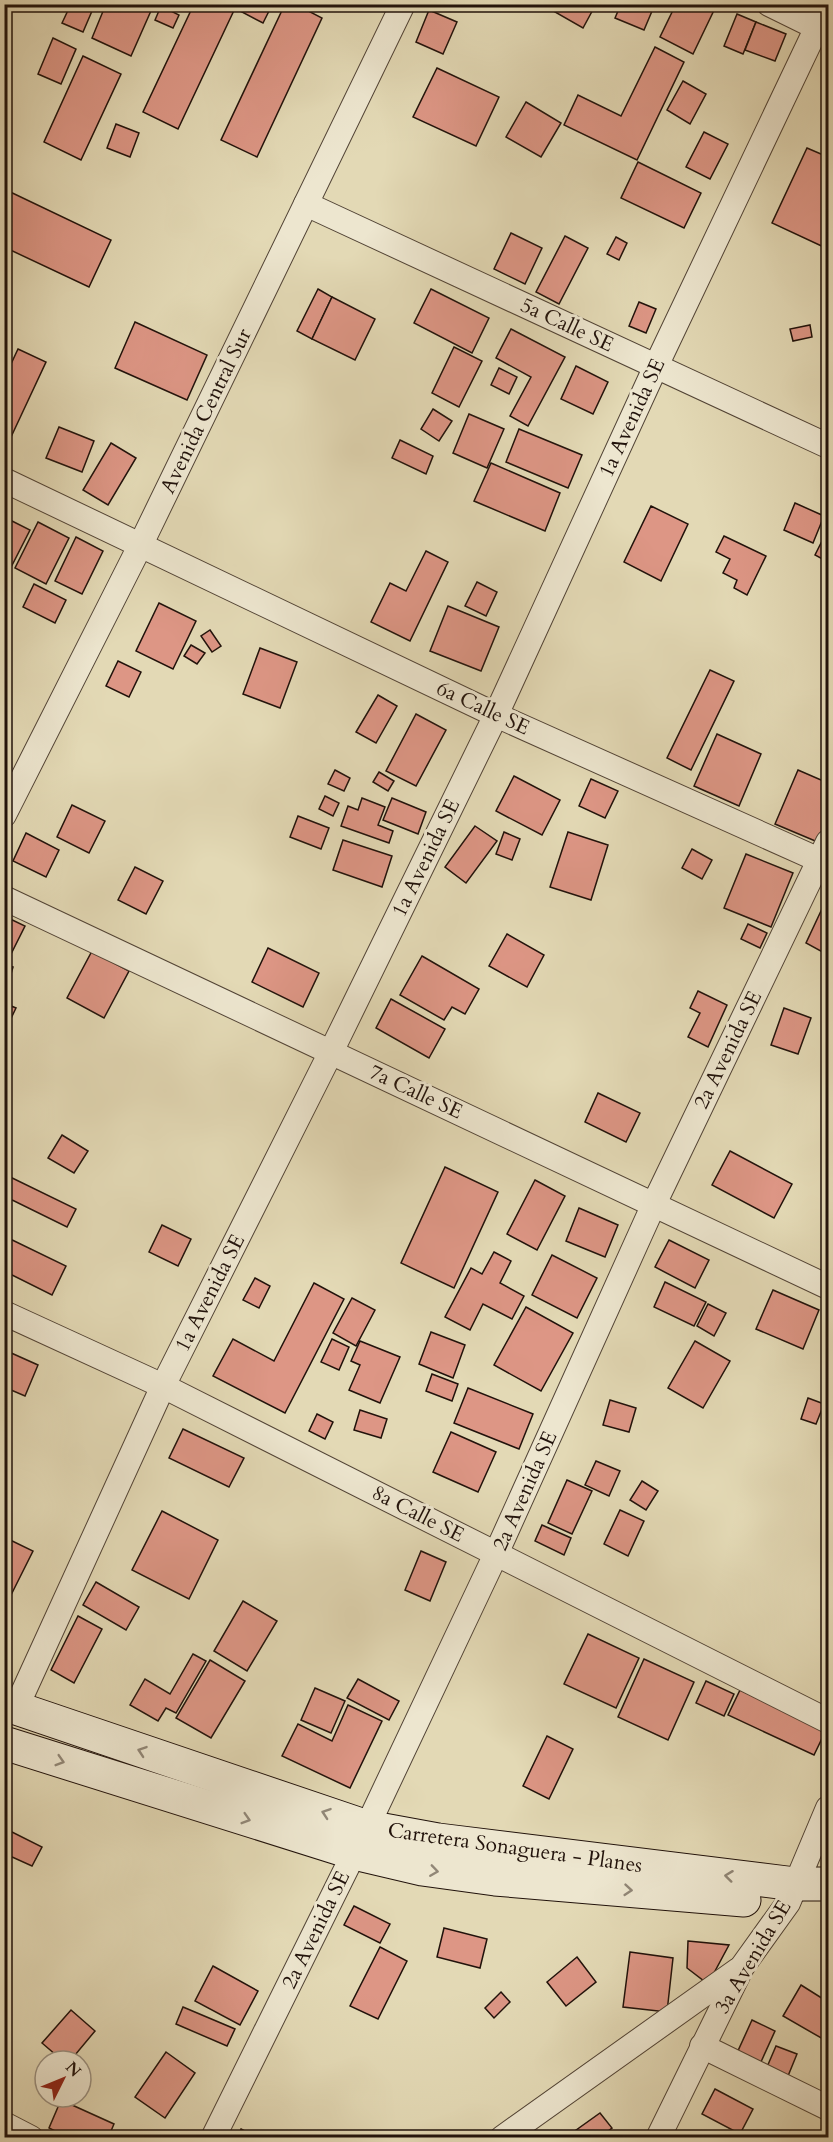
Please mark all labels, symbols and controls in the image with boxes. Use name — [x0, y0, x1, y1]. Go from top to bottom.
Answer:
street label: 5a Calle SE — [516, 291, 618, 359]
street label: Avenida Central Sur — [153, 323, 259, 498]
street label: 1a Avenida SE — [592, 354, 672, 482]
street label: 6a Calle SE — [432, 674, 534, 742]
street label: 1a Avenida SE — [385, 794, 467, 922]
street label: 2a Avenida SE — [687, 986, 769, 1114]
street label: 7a Calle SE — [365, 1058, 467, 1126]
street label: 1a Avenida SE — [168, 1229, 252, 1357]
street label: 2a Avenida SE — [486, 1427, 564, 1555]
street label: 8a Calle SE — [367, 1478, 469, 1550]
one-way arrow — [137, 1745, 147, 1758]
one-way arrow — [54, 1754, 65, 1766]
one-way arrow — [321, 1807, 332, 1820]
one-way arrow — [240, 1812, 251, 1824]
street label: Carretera Sonaguera - Planes — [386, 1816, 644, 1880]
one-way arrow — [430, 1864, 439, 1876]
street label: 2a Avenida SE — [275, 1866, 357, 1994]
one-way arrow — [724, 1870, 733, 1883]
one-way arrow — [624, 1883, 633, 1896]
street label: 3a Avenida SE — [708, 1895, 798, 2019]
north arrow — [33, 2049, 93, 2109]
text: N — [60, 2057, 86, 2082]

